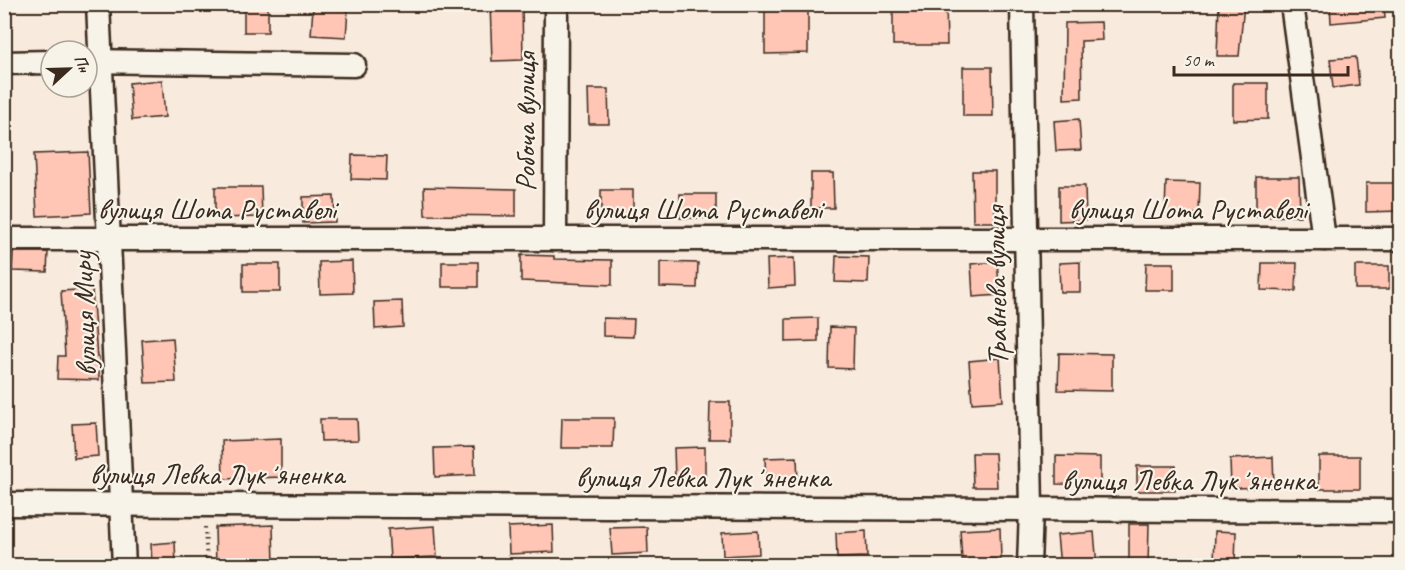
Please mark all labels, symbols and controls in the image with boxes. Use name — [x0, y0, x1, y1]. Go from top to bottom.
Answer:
north arrow — [39, 39, 99, 99]
scale bar — [1174, 39, 1348, 77]
text: 50 m — [1183, 49, 1216, 71]
street label: Робоча вулиця — [506, 50, 544, 192]
text: Пн — [70, 52, 95, 76]
street label: вулиця Шота Руставелі — [98, 190, 340, 228]
street label: вулиця Шота Руставелі — [584, 190, 826, 228]
street label: вулиця Шота Руставелі — [1069, 190, 1311, 228]
street label: Травнева вулиця — [976, 203, 1016, 366]
street label: вулиця Миру — [63, 249, 105, 377]
street label: вулиця Левка Лукʼяненка — [90, 455, 347, 493]
street label: вулиця Левка Лукʼяненка — [576, 458, 833, 496]
street label: вулиця Левка Лукʼяненка — [1062, 461, 1319, 499]

